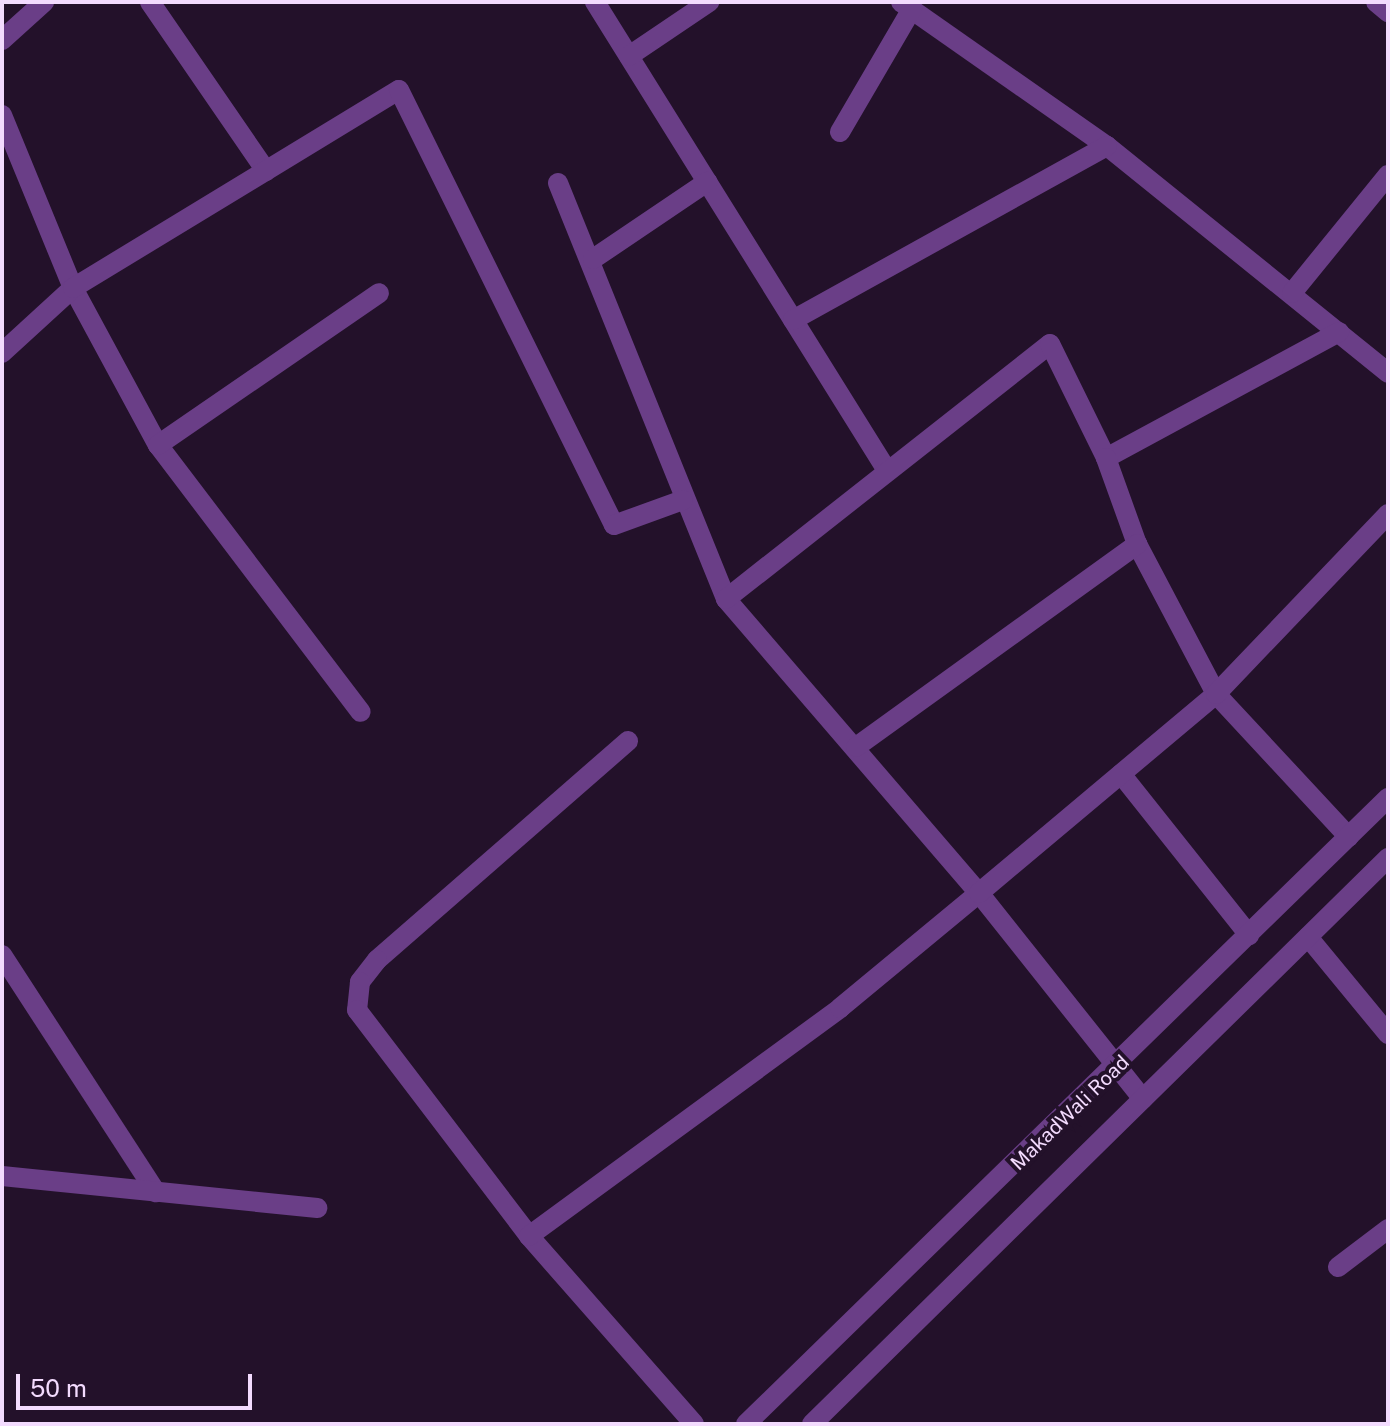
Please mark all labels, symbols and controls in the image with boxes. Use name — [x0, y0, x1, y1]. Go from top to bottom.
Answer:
street label: MakadWali Road — [1006, 1051, 1134, 1175]
scale bar — [20, 1358, 256, 1408]
text: 50 m — [30, 1374, 87, 1402]

